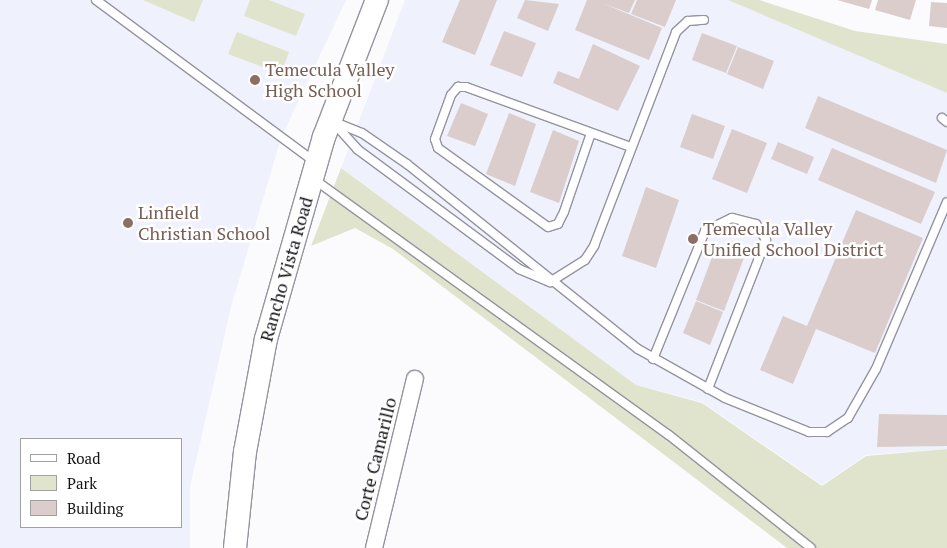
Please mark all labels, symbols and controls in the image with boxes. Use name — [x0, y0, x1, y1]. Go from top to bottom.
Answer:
place label: Temecula Valley High School — [265, 59, 395, 102]
marker: Temecula Valley High School — [249, 74, 261, 86]
street label: Rancho Vista Road — [255, 194, 317, 344]
place label: Linfield Christian School — [138, 202, 270, 244]
marker: Linfield Christian School — [122, 217, 134, 229]
place label: Temecula Valley Unified School District — [703, 218, 884, 260]
marker: Temecula Valley Unified School District — [687, 233, 699, 245]
street label: Corte Camarillo — [349, 395, 401, 523]
legend — [20, 438, 182, 528]
text: Road — [67, 448, 100, 468]
text: Park — [67, 473, 97, 493]
text: Building — [67, 498, 124, 518]

